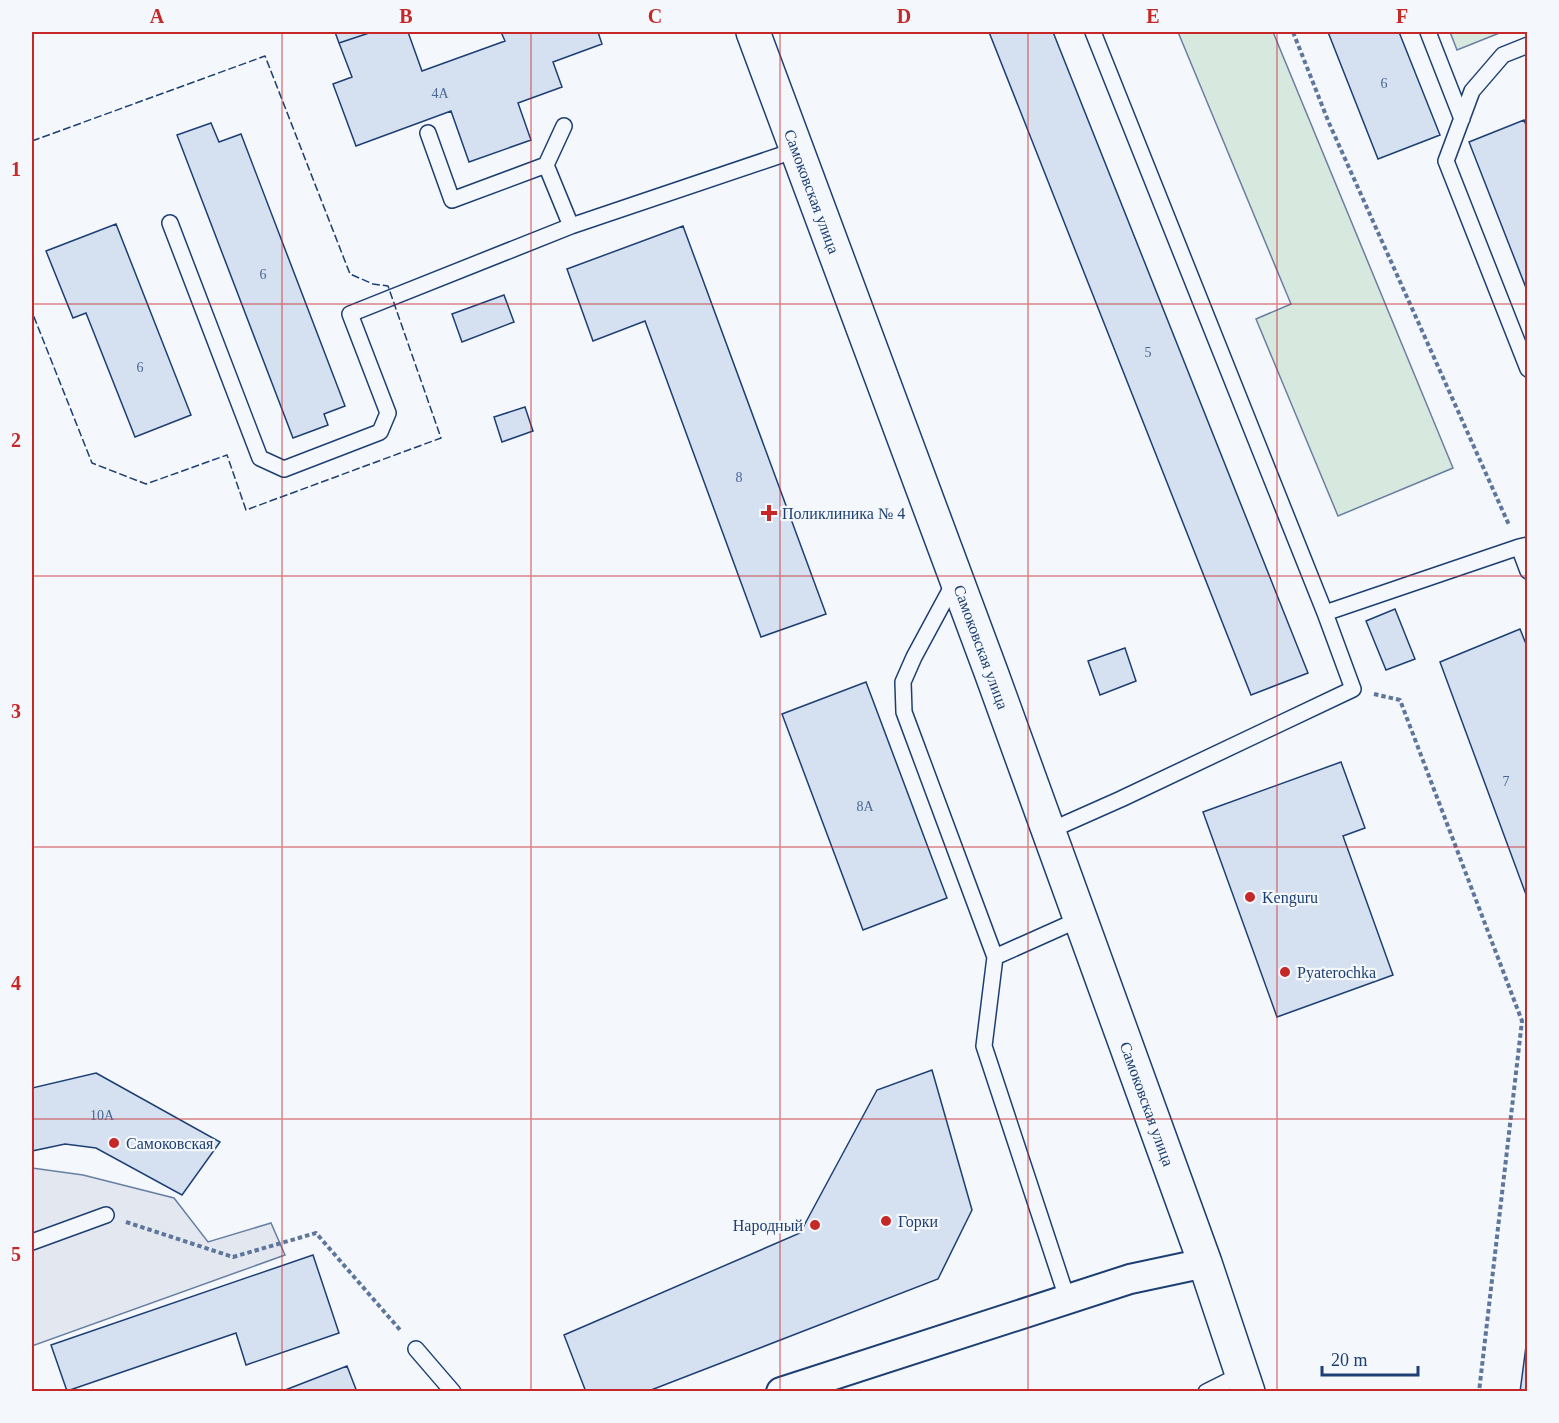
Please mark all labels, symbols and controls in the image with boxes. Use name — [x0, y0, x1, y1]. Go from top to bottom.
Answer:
text: A — [150, 5, 165, 27]
text: B — [399, 5, 413, 27]
text: C — [648, 5, 662, 27]
text: D — [897, 5, 911, 27]
text: E — [1146, 5, 1160, 27]
text: F — [1396, 5, 1408, 27]
house number: 6 — [1381, 76, 1388, 91]
house number: 4А — [431, 86, 449, 101]
street label: Самоковская улица — [781, 127, 843, 256]
text: 1 — [11, 158, 21, 180]
house number: 6 — [260, 267, 267, 282]
house number: 5 — [1145, 345, 1152, 360]
house number: 6 — [137, 360, 144, 375]
text: 2 — [11, 429, 21, 451]
house number: 8 — [736, 470, 743, 485]
marker: Поликлиника № 4 — [760, 504, 778, 522]
place label: Поликлиника № 4 — [782, 505, 905, 522]
street label: Самоковская улица — [951, 583, 1012, 711]
text: 3 — [11, 700, 21, 722]
house number: 7 — [1503, 774, 1510, 789]
house number: 8А — [856, 799, 874, 814]
place label: Kenguru — [1262, 889, 1318, 907]
marker: Kenguru — [1243, 890, 1257, 904]
place label: Pyaterochka — [1297, 964, 1376, 982]
marker: Pyaterochka — [1278, 965, 1292, 979]
text: 4 — [11, 972, 21, 994]
street label: Самоковская улица — [1117, 1039, 1178, 1168]
house number: 10А — [90, 1108, 115, 1123]
place label: Самоковская — [126, 1135, 214, 1152]
marker: Самоковская — [107, 1136, 121, 1150]
place label: Горки — [898, 1213, 939, 1231]
marker: Горки — [879, 1214, 893, 1228]
place label: Народный — [733, 1217, 803, 1235]
marker: Народный — [808, 1218, 822, 1232]
text: 5 — [11, 1243, 21, 1265]
scale bar — [1322, 1339, 1418, 1377]
text: 20 m — [1331, 1350, 1368, 1370]

